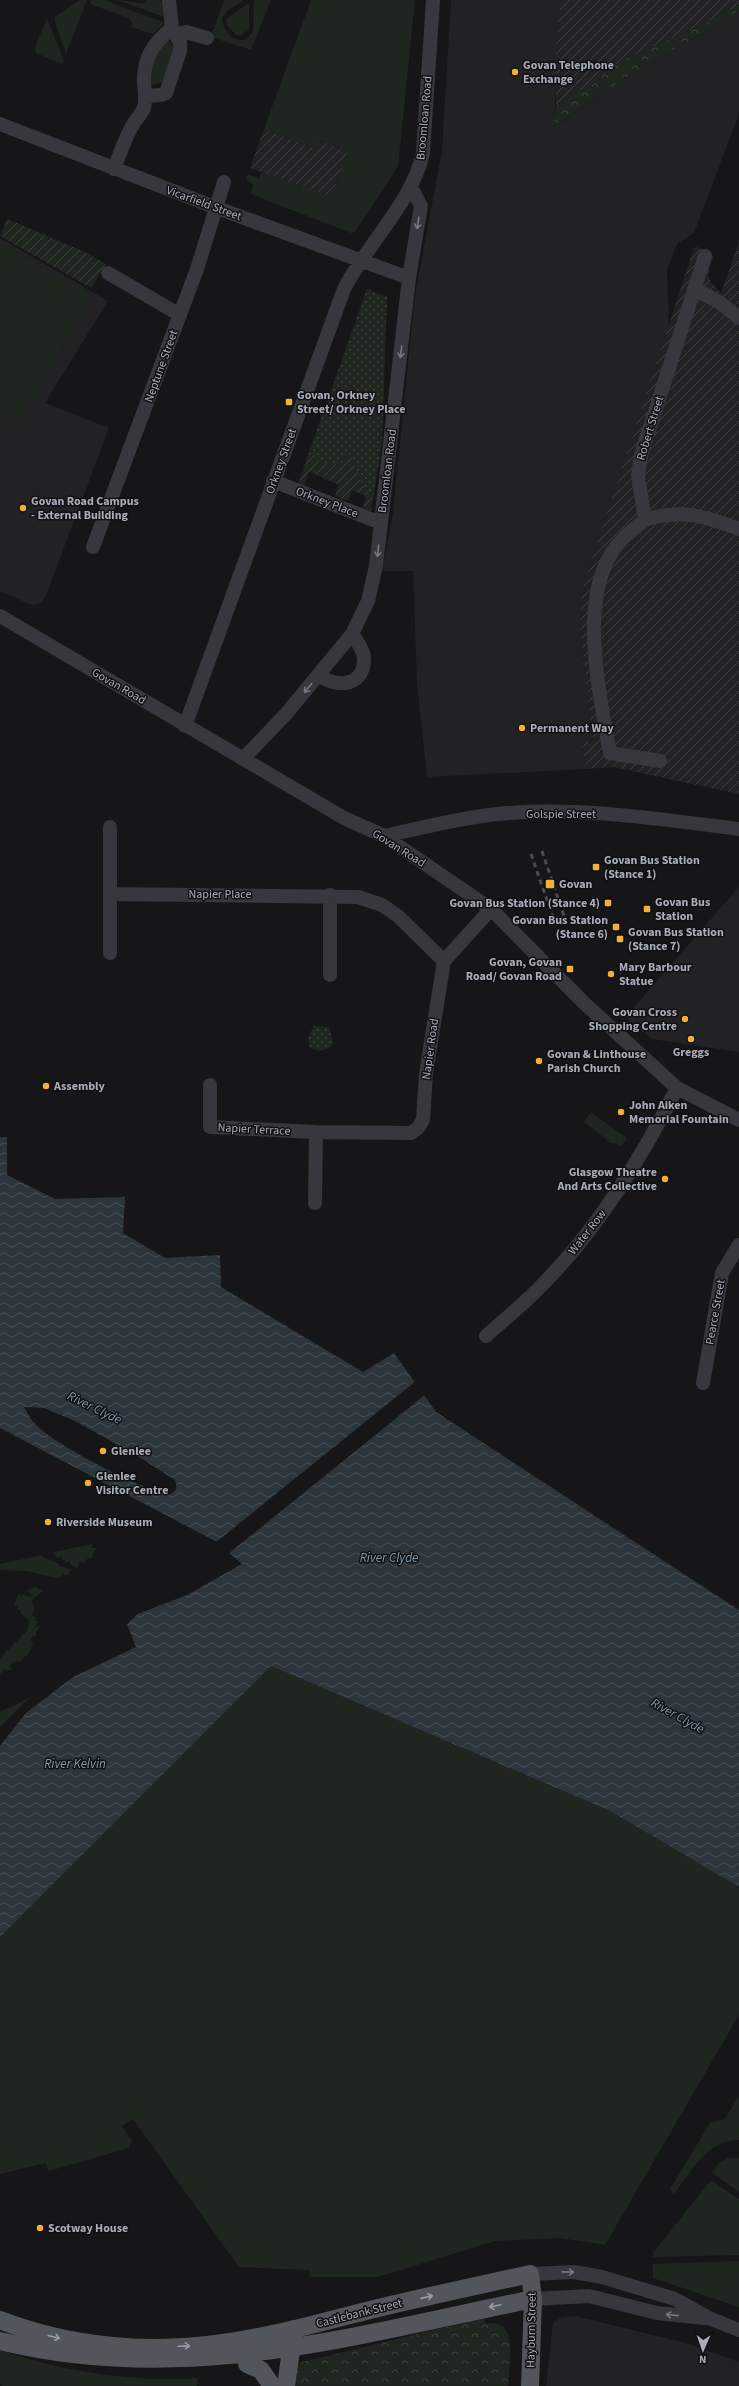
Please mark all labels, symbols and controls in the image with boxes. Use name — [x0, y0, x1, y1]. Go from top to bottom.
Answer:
place label: Govan Telephone Exchange — [523, 57, 614, 88]
marker: Govan Telephone Exchange — [510, 67, 520, 77]
street label: Broomloan Road — [412, 75, 437, 161]
street label: Vicarfield Street — [164, 182, 244, 225]
one-way arrow — [414, 216, 422, 229]
street label: Neptune Street — [141, 328, 182, 405]
one-way arrow — [397, 345, 405, 358]
place label: Govan, Orkney Street/ Orkney Place — [297, 387, 406, 418]
street label: Robert Street — [633, 394, 668, 462]
marker: Govan, Orkney Street/ Orkney Place — [284, 397, 294, 407]
street label: Orkney Street — [262, 426, 301, 496]
street label: Broomloan Road — [374, 428, 401, 514]
street label: Orkney Place — [293, 483, 361, 522]
place label: Govan Road Campus - External Building — [31, 493, 139, 524]
marker: Govan Road Campus - External Building — [18, 503, 28, 513]
one-way arrow — [374, 544, 382, 557]
street label: Govan Road — [89, 664, 149, 709]
one-way arrow — [304, 683, 313, 693]
place label: Permanent Way — [530, 720, 614, 737]
marker: Permanent Way — [517, 723, 527, 733]
street label: Golspie Street — [526, 806, 596, 823]
street label: Govan Road — [369, 825, 429, 872]
place label: Govan Bus Station (Stance 1) — [604, 852, 700, 883]
marker: Govan Bus Station (Stance 1) — [591, 862, 601, 872]
place label: Govan — [559, 876, 593, 893]
marker: Govan — [544, 878, 556, 890]
street label: Napier Place — [188, 886, 252, 903]
place label: Govan Bus Station — [655, 894, 710, 925]
place label: Govan Bus Station (Stance 4) — [449, 895, 600, 912]
marker: Govan Bus Station (Stance 4) — [603, 898, 613, 908]
marker: Govan Bus Station — [642, 904, 652, 914]
place label: Govan Bus Station (Stance 6) — [512, 912, 608, 943]
marker: Govan Bus Station (Stance 6) — [611, 922, 621, 932]
place label: Govan Bus Station (Stance 7) — [628, 924, 724, 955]
marker: Govan Bus Station (Stance 7) — [615, 934, 625, 944]
place label: Govan, Govan Road/ Govan Road — [466, 954, 562, 985]
place label: Mary Barbour Statue — [619, 959, 692, 990]
marker: Govan, Govan Road/ Govan Road — [565, 964, 575, 974]
marker: Mary Barbour Statue — [606, 969, 616, 979]
place label: Govan Cross Shopping Centre — [589, 1004, 677, 1035]
marker: Govan Cross Shopping Centre — [680, 1014, 690, 1024]
street label: Napier Road — [418, 1017, 443, 1081]
marker: Greggs — [686, 1034, 696, 1044]
place label: Greggs — [673, 1044, 709, 1061]
place label: Govan & Linthouse Parish Church — [547, 1046, 646, 1077]
marker: Govan & Linthouse Parish Church — [534, 1056, 544, 1066]
place label: Assembly — [53, 1078, 105, 1095]
marker: Assembly — [41, 1081, 51, 1091]
place label: John Aiken Memorial Fountain — [629, 1097, 729, 1128]
marker: John Aiken Memorial Fountain — [616, 1107, 626, 1117]
street label: Napier Terrace — [217, 1119, 291, 1140]
place label: Glasgow Theatre And Arts Collective — [557, 1164, 657, 1195]
marker: Glasgow Theatre And Arts Collective — [660, 1174, 670, 1184]
street label: Water Row — [564, 1206, 611, 1259]
street label: Pearce Street — [701, 1278, 730, 1346]
water label: River Clyde — [64, 1387, 125, 1429]
place label: Glenlee — [111, 1443, 151, 1460]
marker: Glenlee — [98, 1446, 108, 1456]
place label: Glenlee Visitor Centre — [95, 1468, 168, 1499]
marker: Glenlee Visitor Centre — [83, 1478, 93, 1488]
place label: Riverside Museum — [56, 1514, 152, 1531]
marker: Riverside Museum — [43, 1517, 53, 1527]
water label: River Clyde — [360, 1549, 418, 1567]
water label: River Clyde — [647, 1694, 708, 1738]
water label: River Kelvin — [44, 1755, 106, 1773]
place label: Scotway House — [48, 2220, 128, 2237]
marker: Scotway House — [35, 2223, 45, 2233]
one-way arrow — [561, 2268, 574, 2276]
one-way arrow — [420, 2292, 433, 2300]
street label: Hayburn Street — [522, 2292, 541, 2368]
street label: Castlebank Street — [314, 2295, 404, 2332]
one-way arrow — [489, 2303, 502, 2311]
one-way arrow — [666, 2311, 679, 2319]
north arrow — [683, 2330, 723, 2370]
one-way arrow — [48, 2334, 61, 2342]
one-way arrow — [177, 2342, 190, 2350]
text: N — [699, 2352, 707, 2367]

